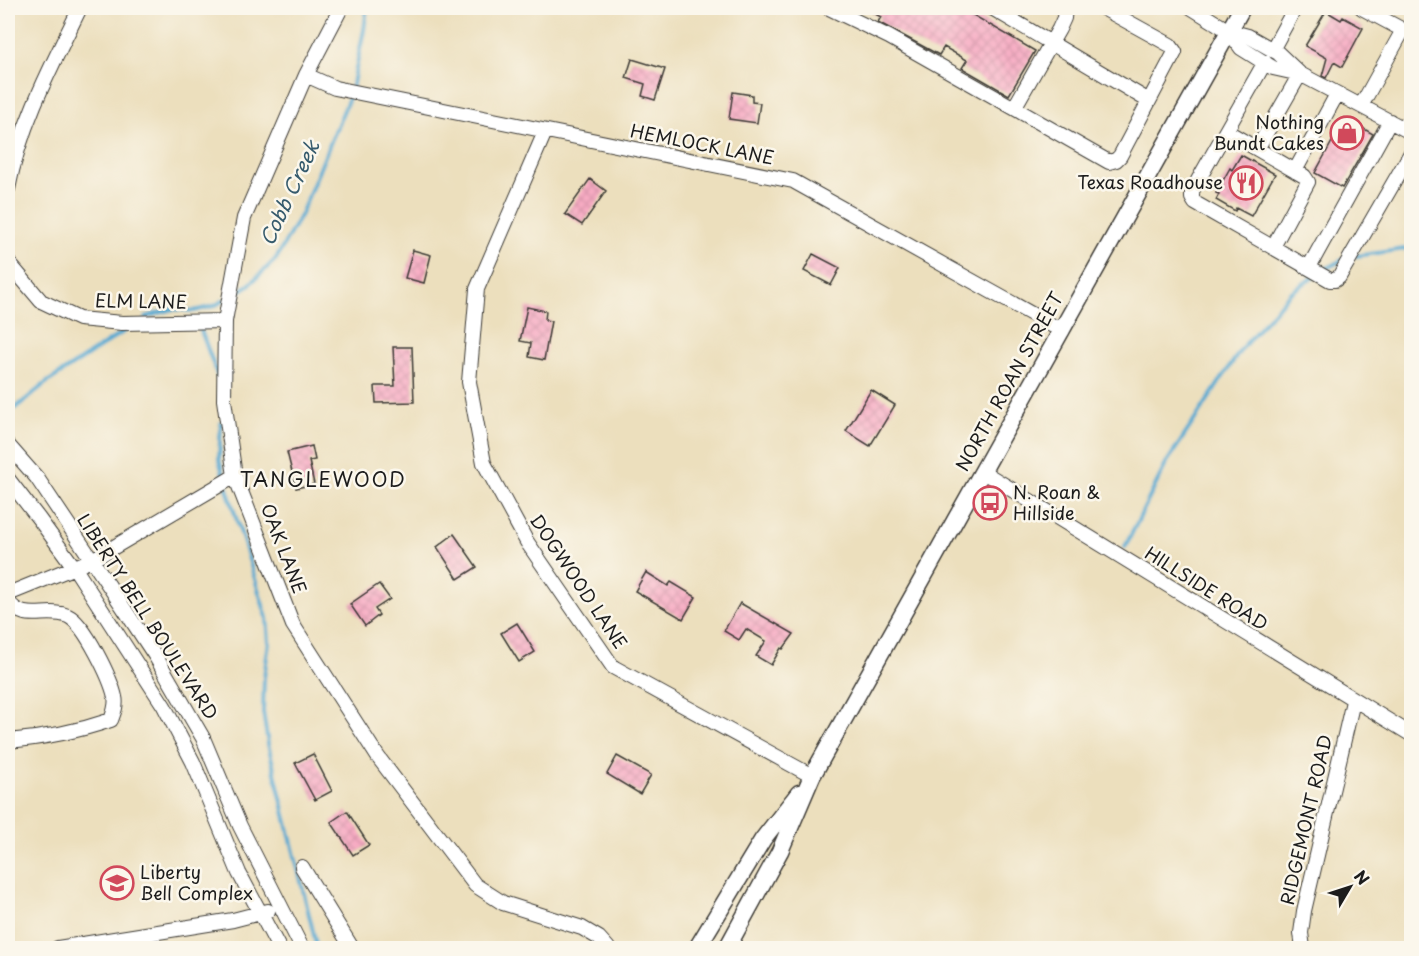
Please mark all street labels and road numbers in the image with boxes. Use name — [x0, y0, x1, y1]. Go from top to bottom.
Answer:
street label: HEMLOCK LANE — [628, 116, 777, 171]
street label: ELM LANE — [95, 286, 187, 315]
street label: NORTH ROAN STREET — [948, 286, 1070, 476]
street label: OAK LANE — [255, 499, 314, 598]
street label: LIBERTY BELL BOULEVARD — [71, 508, 225, 725]
street label: DOGWOOD LANE — [524, 508, 635, 654]
street label: HILLSIDE ROAD — [1140, 539, 1274, 636]
street label: RIDGEMONT ROAD — [1273, 732, 1338, 907]

